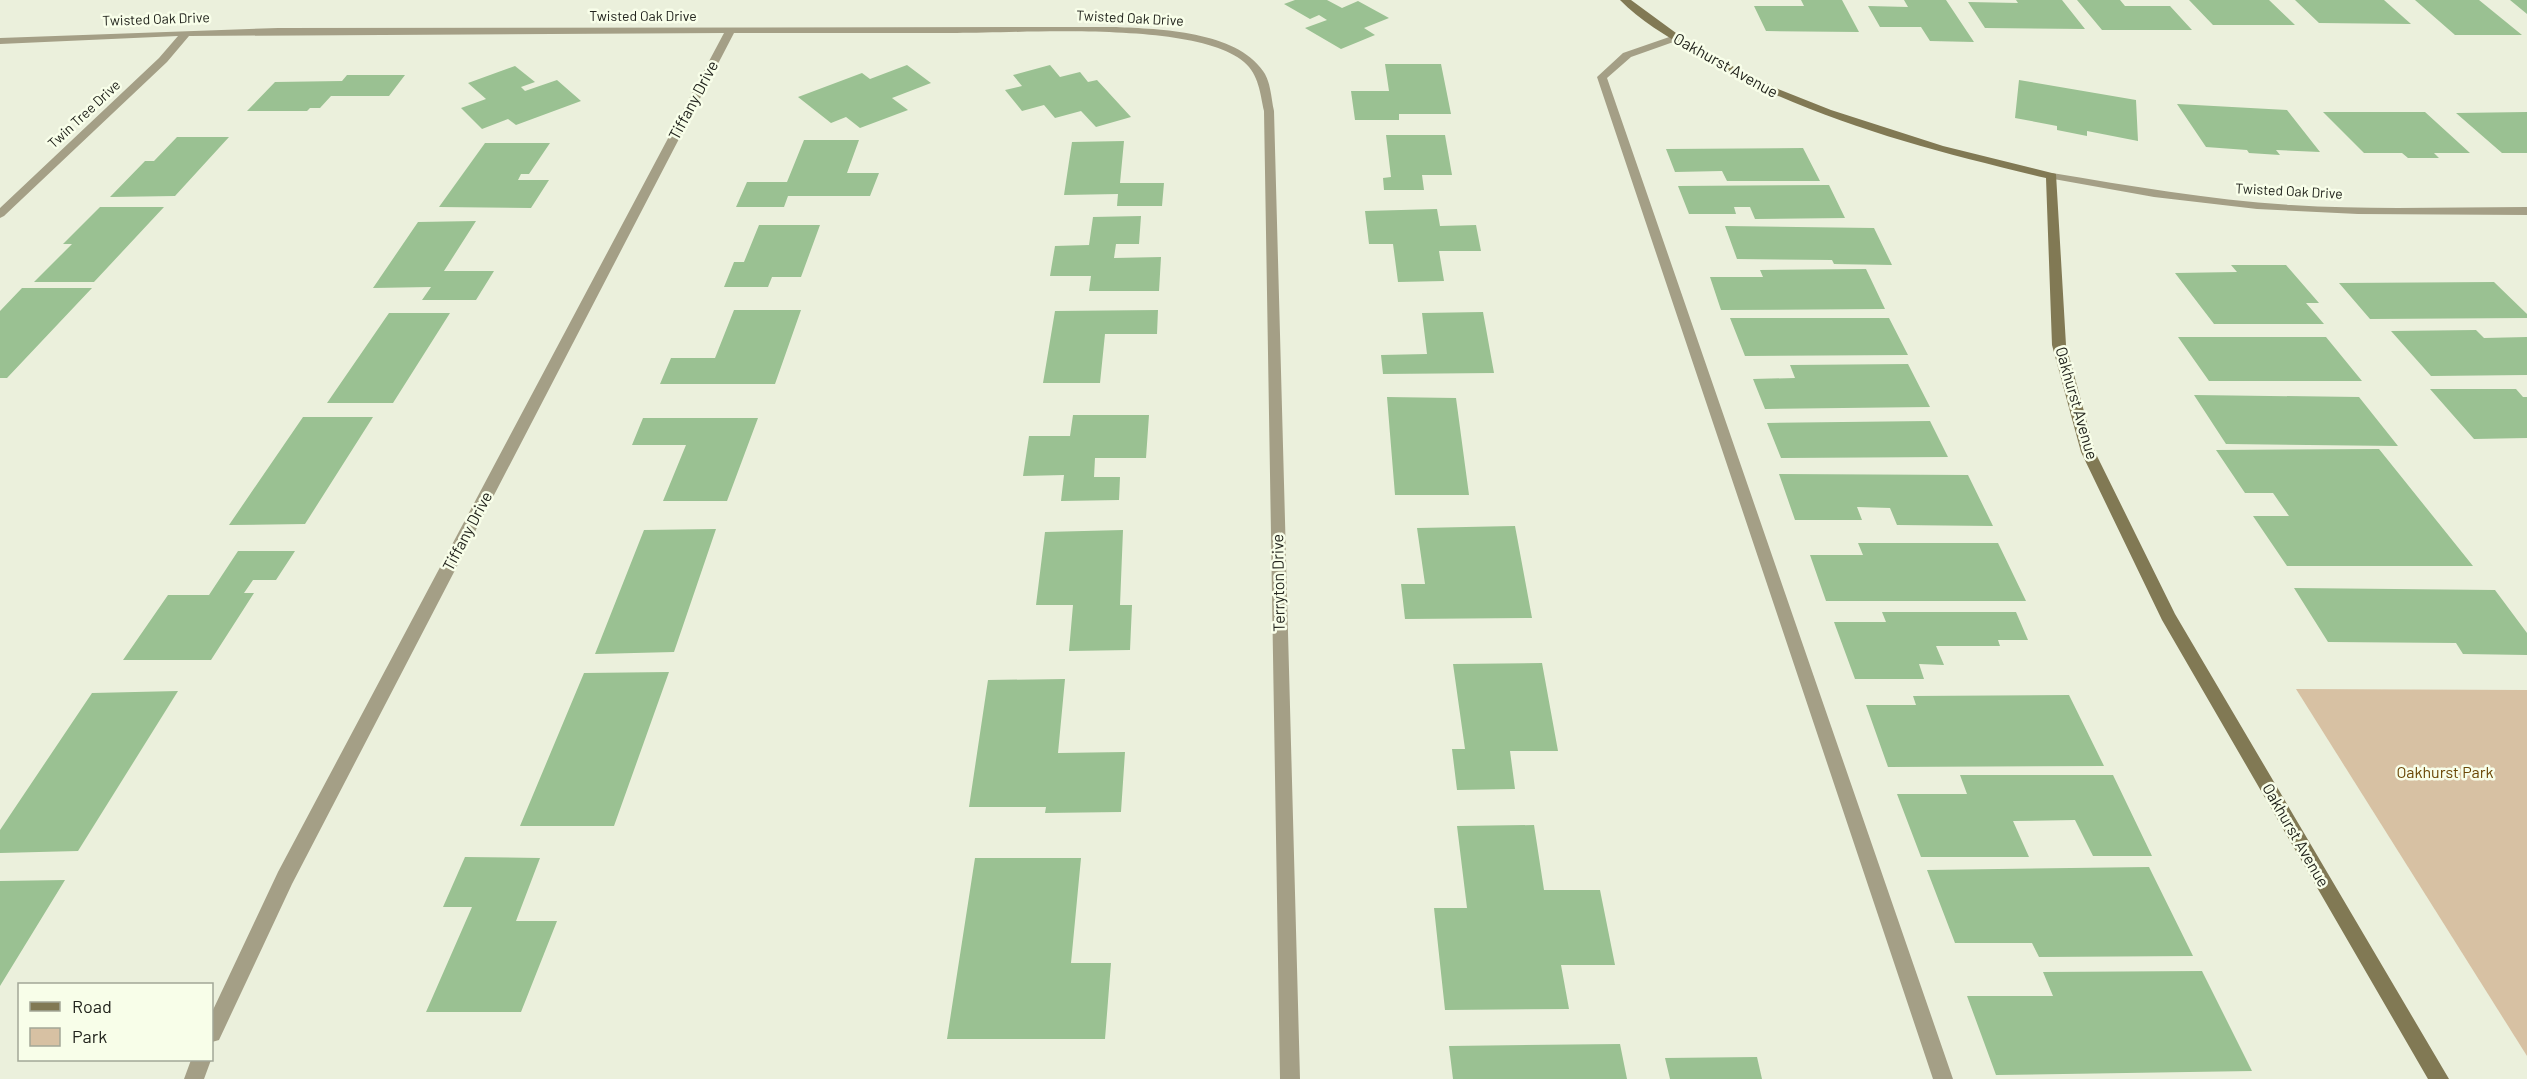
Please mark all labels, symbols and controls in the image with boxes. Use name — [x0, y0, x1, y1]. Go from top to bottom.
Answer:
street label: Twisted Oak Drive — [1076, 6, 1184, 29]
street label: Twisted Oak Drive — [589, 7, 697, 24]
street label: Twisted Oak Drive — [102, 8, 210, 29]
street label: Oakhurst Avenue — [1671, 28, 1782, 101]
street label: Tiffany Drive — [664, 57, 721, 143]
street label: Twin Tree Drive — [44, 76, 123, 151]
street label: Twisted Oak Drive — [2235, 179, 2343, 202]
street label: Oakhurst Avenue — [2052, 344, 2103, 462]
street label: Tiffany Drive — [438, 488, 495, 574]
street label: Terryton Drive — [1267, 534, 1288, 632]
park label: Oakhurst Park — [2396, 762, 2494, 781]
street label: Oakhurst Avenue — [2259, 780, 2334, 890]
legend — [18, 983, 213, 1061]
text: Road — [72, 995, 112, 1017]
text: Park — [72, 1025, 107, 1047]

